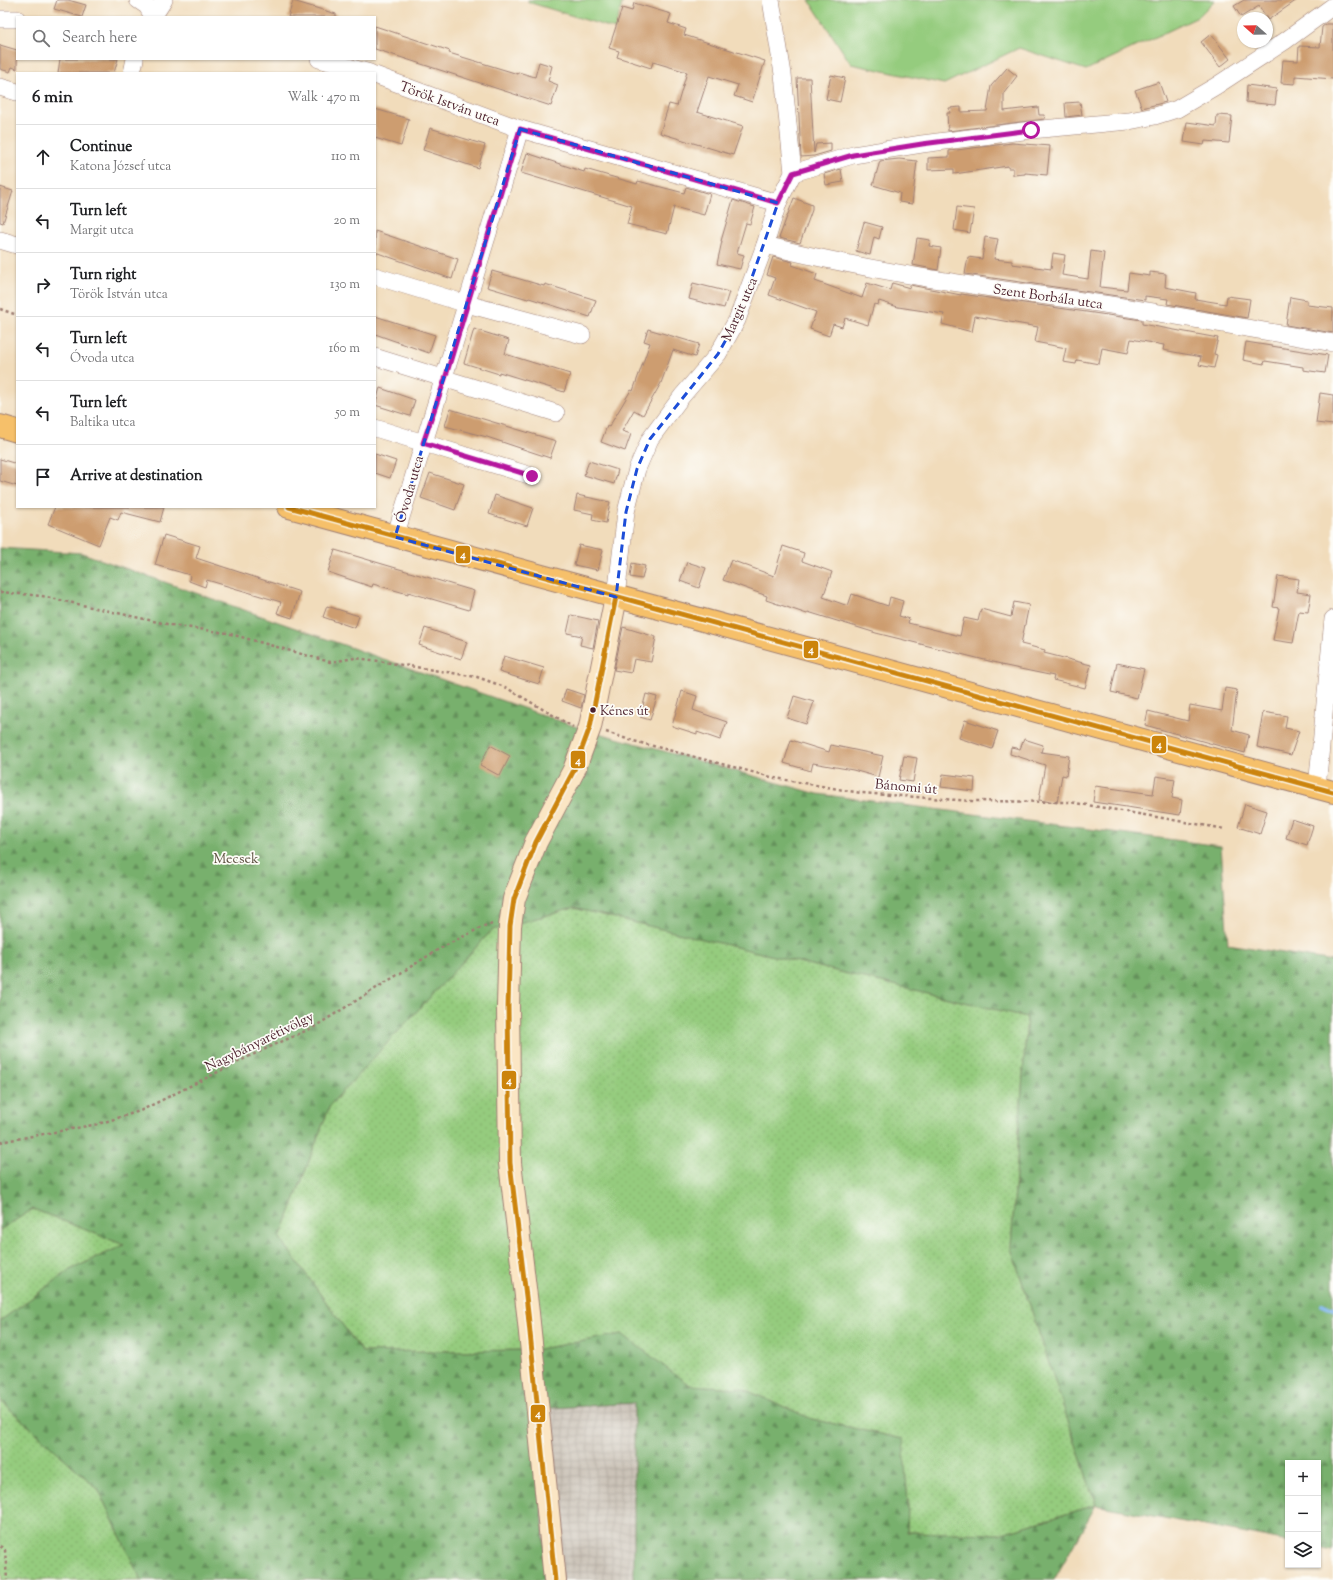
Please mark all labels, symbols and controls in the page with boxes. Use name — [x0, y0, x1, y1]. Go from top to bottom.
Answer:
north arrow — [1237, 12, 1273, 48]
search box — [16, 16, 376, 60]
icon: search — [30, 27, 52, 49]
text: Search here — [62, 28, 137, 49]
street label: Török István utca — [396, 77, 503, 132]
text: 6 min — [32, 86, 73, 110]
text: Walk · 470 m — [287, 89, 360, 107]
route start — [1022, 121, 1040, 139]
text: Continue — [70, 137, 132, 158]
icon: ahead — [32, 146, 54, 168]
text: 110 m — [331, 148, 360, 166]
text: Katona József utca — [70, 158, 171, 176]
text: Turn left — [70, 201, 127, 222]
icon: left — [32, 210, 54, 232]
text: 20 m — [334, 212, 360, 230]
text: Margit utca — [70, 222, 134, 240]
text: Turn right — [70, 265, 136, 286]
icon: right — [32, 274, 54, 296]
street label: Margit utca — [718, 274, 764, 345]
text: 130 m — [330, 276, 360, 294]
street label: Szent Borbála utca — [991, 280, 1104, 316]
text: Török István utca — [70, 286, 168, 304]
text: Turn left — [70, 329, 127, 350]
icon: left — [32, 338, 54, 360]
text: 160 m — [329, 340, 360, 358]
text: Óvoda utca — [70, 350, 135, 368]
text: Turn left — [70, 393, 127, 414]
icon: left — [32, 402, 54, 424]
text: 50 m — [335, 404, 360, 422]
text: Baltika utca — [70, 414, 135, 432]
street label: Óvoda utca — [392, 453, 430, 526]
icon: arrive — [32, 466, 54, 488]
text: Arrive at destination — [70, 466, 203, 487]
route end — [523, 467, 541, 485]
line badge: 4 — [455, 545, 471, 564]
text: 4 — [459, 547, 466, 563]
line badge: 4 — [803, 640, 819, 659]
text: 4 — [807, 642, 814, 658]
place label: Kénes út — [600, 703, 649, 721]
marker: Kénes út — [588, 705, 598, 715]
line badge: 4 — [1151, 735, 1167, 754]
text: 4 — [1155, 737, 1162, 753]
line badge: 4 — [570, 750, 586, 769]
text: 4 — [574, 753, 581, 769]
street label: Bánomi út — [874, 775, 938, 801]
park label: Mecsek — [213, 850, 259, 870]
street label: Nagybányarétivölgy — [202, 1008, 318, 1078]
line badge: 4 — [501, 1070, 517, 1090]
text: 4 — [505, 1073, 512, 1089]
line badge: 4 — [530, 1404, 546, 1423]
text: 4 — [534, 1406, 541, 1422]
map controls — [1285, 1460, 1321, 1568]
button: + — [1285, 1460, 1321, 1496]
button: − — [1285, 1496, 1321, 1532]
button: layers — [1285, 1532, 1321, 1568]

